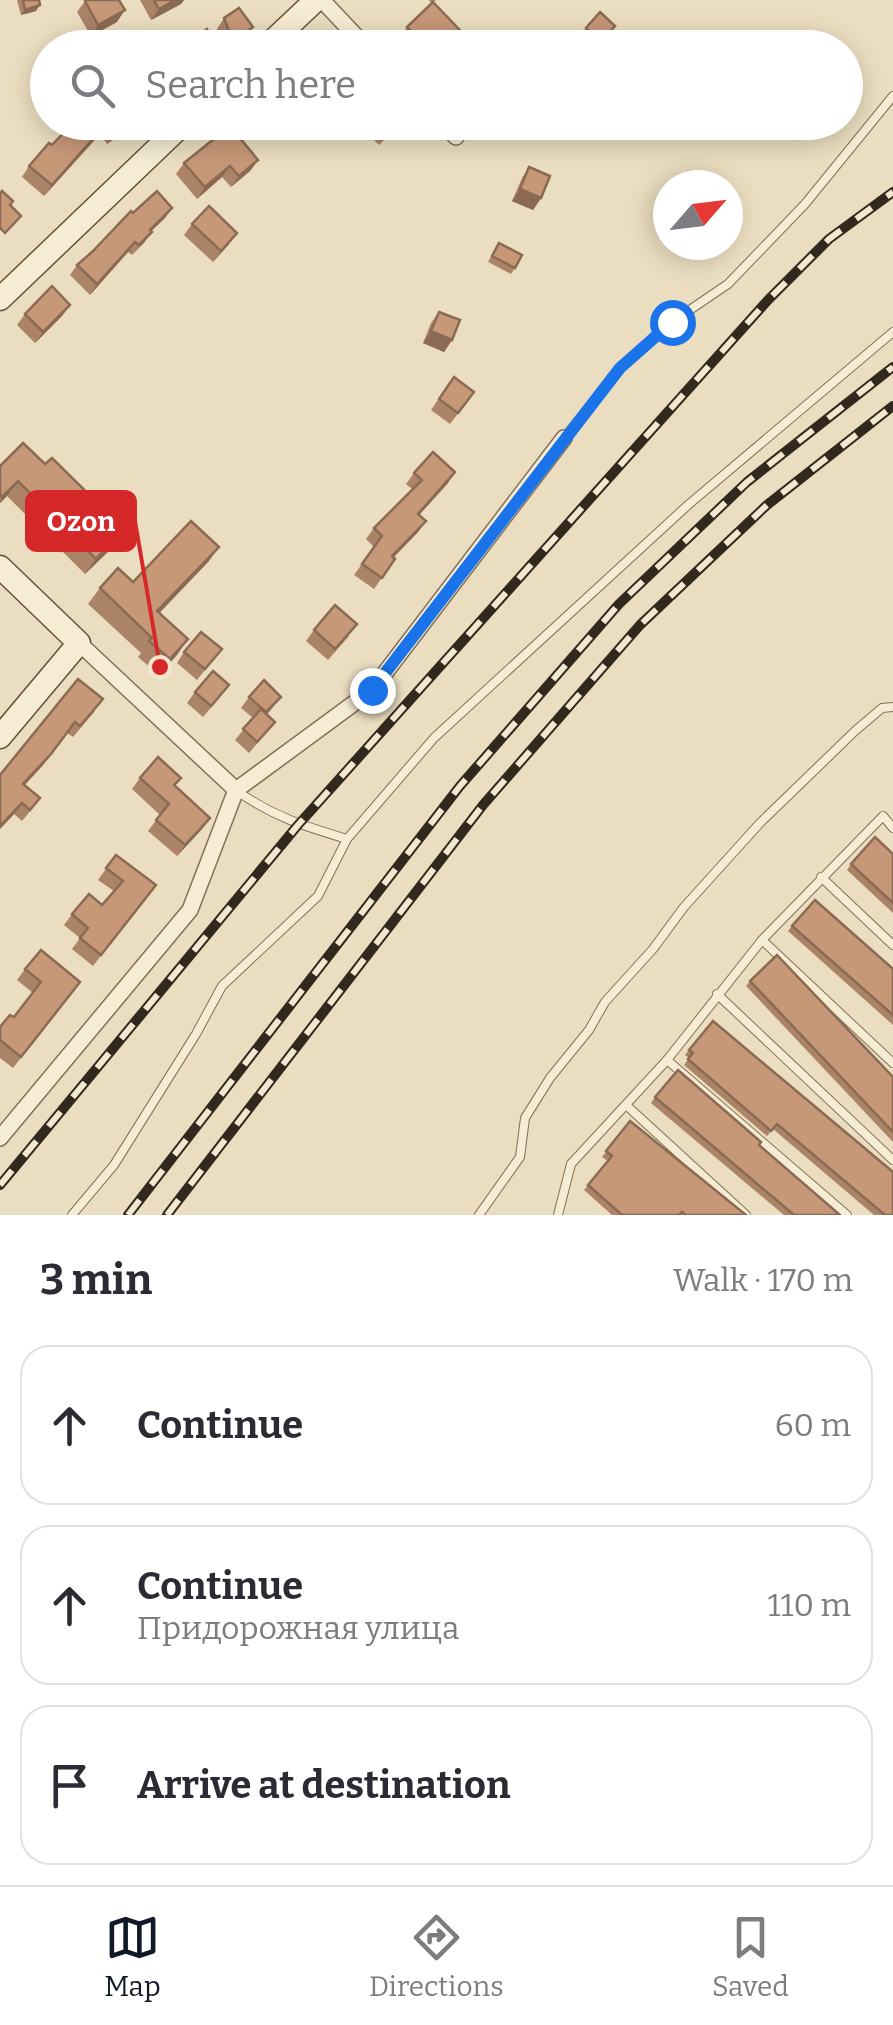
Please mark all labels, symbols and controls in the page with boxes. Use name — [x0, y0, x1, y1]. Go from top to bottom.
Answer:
search box — [30, 30, 863, 140]
icon: search — [65, 58, 120, 113]
text: Search here — [145, 62, 356, 108]
north arrow — [653, 170, 743, 260]
route start — [650, 300, 696, 346]
callout: Ozon — [27, 492, 135, 550]
text: Ozon — [47, 505, 115, 538]
route end — [350, 668, 396, 714]
text: 3 min — [40, 1255, 152, 1305]
text: Walk · 170 m — [673, 1261, 853, 1299]
icon: ahead — [42, 1398, 97, 1453]
text: Continue — [137, 1402, 303, 1448]
text: 60 m — [775, 1406, 851, 1444]
text: Continue — [137, 1563, 303, 1609]
icon: ahead — [42, 1578, 97, 1633]
text: 110 m — [768, 1586, 851, 1624]
text: Придорожная улица — [137, 1609, 459, 1647]
icon: arrive — [42, 1758, 97, 1813]
text: Arrive at destination — [137, 1762, 510, 1808]
tab: Map — [104, 1910, 161, 2003]
tab: Directions — [369, 1910, 504, 2003]
tab: Saved — [712, 1910, 789, 2003]

